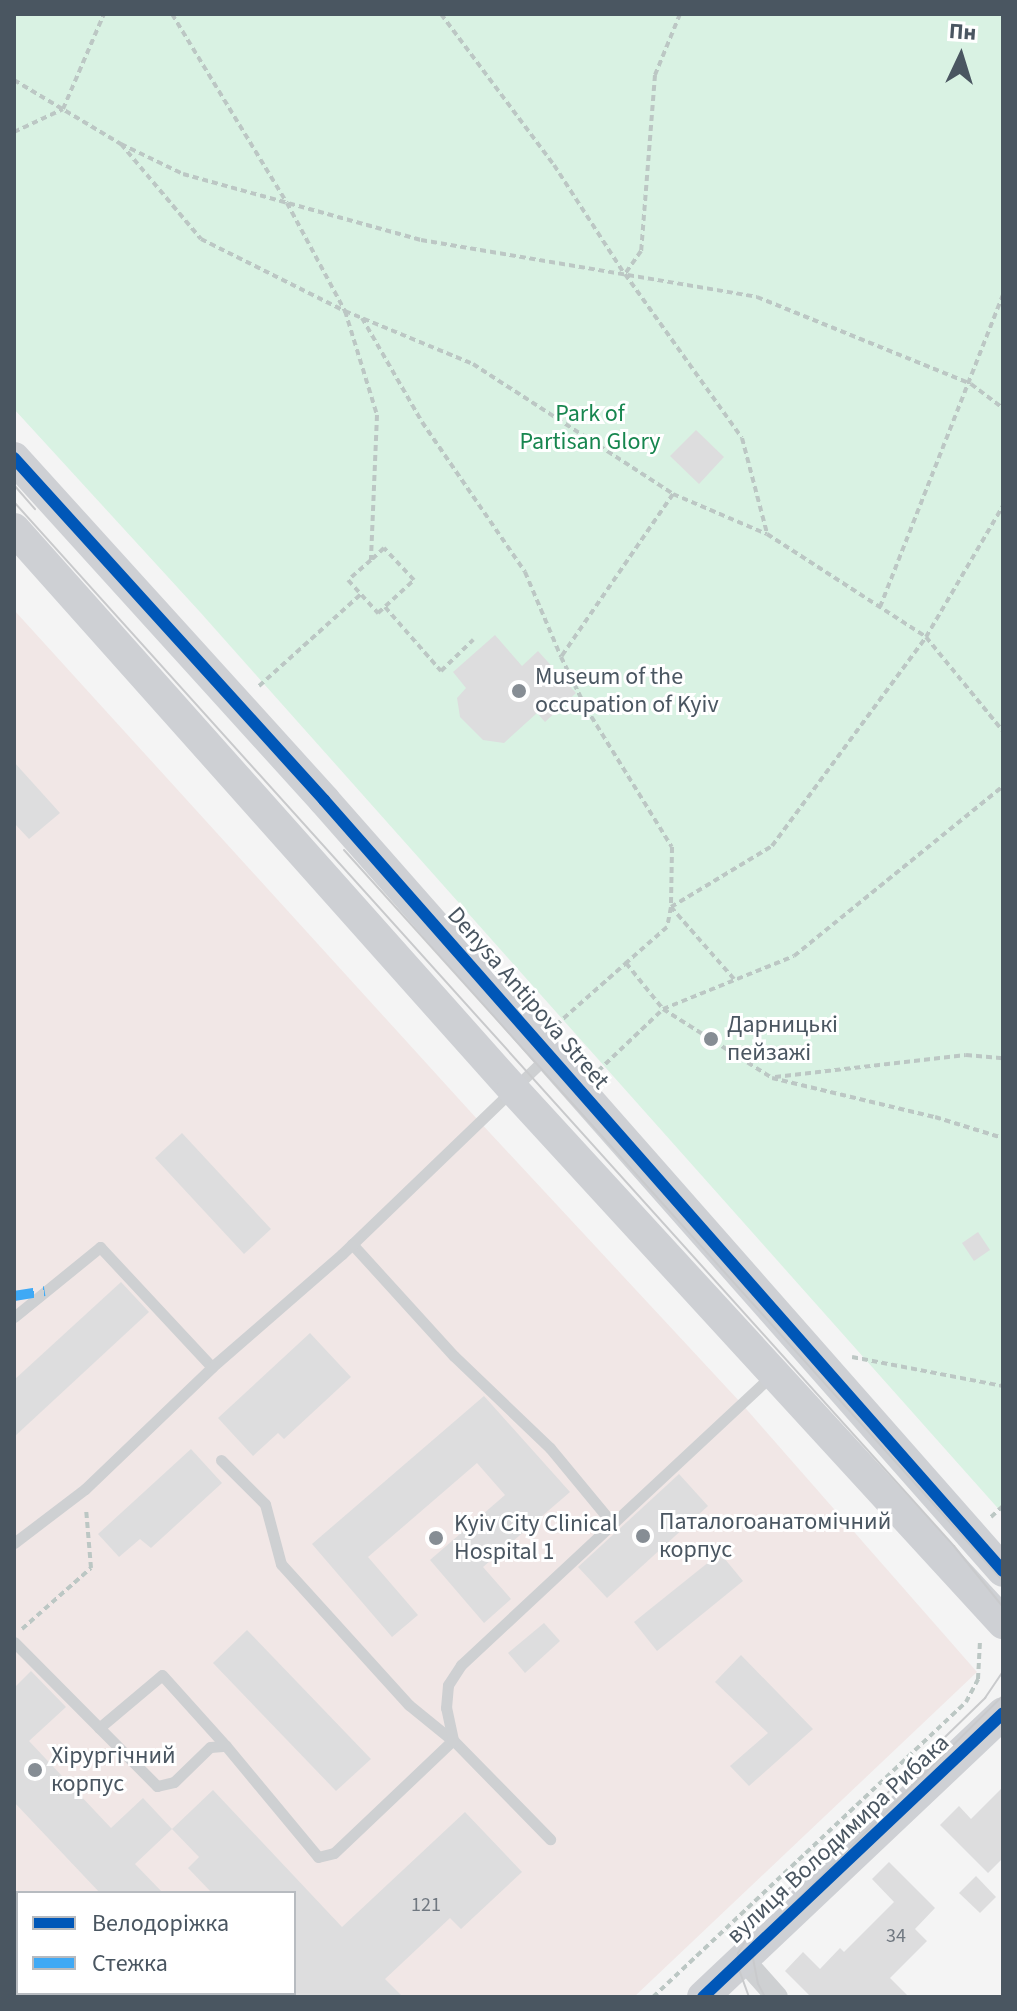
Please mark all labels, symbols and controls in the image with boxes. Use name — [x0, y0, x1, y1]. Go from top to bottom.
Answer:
text: Пн — [948, 15, 977, 49]
north arrow — [921, 16, 1001, 96]
park label: Park of Partisan Glory — [519, 400, 661, 456]
place label: Museum of the occupation of Kyiv — [535, 663, 719, 719]
marker: Museum of the occupation of Kyiv — [510, 682, 528, 700]
street label: Denysa Antipova Street — [441, 901, 615, 1095]
place label: Дарницькі пейзажі — [727, 1011, 838, 1067]
marker: Дарницькі пейзажі — [702, 1030, 720, 1048]
place label: Паталогоанатомічний корпус — [659, 1508, 891, 1564]
place label: Kyiv City Clinical Hospital 1 — [454, 1510, 618, 1566]
marker: Kyiv City Clinical Hospital 1 — [425, 1527, 447, 1549]
marker: Паталогоанатомічний корпус — [634, 1527, 652, 1545]
street label: вулиця Володимира Рибака — [721, 1728, 955, 1950]
place label: Хірургічний корпус — [51, 1742, 176, 1798]
marker: Хірургічний корпус — [26, 1761, 44, 1779]
legend — [16, 1891, 296, 1995]
house number: 121 — [411, 1893, 441, 1917]
text: Велодоріжка — [92, 1906, 229, 1941]
house number: 34 — [886, 1924, 906, 1948]
text: Стежка — [92, 1946, 168, 1981]

